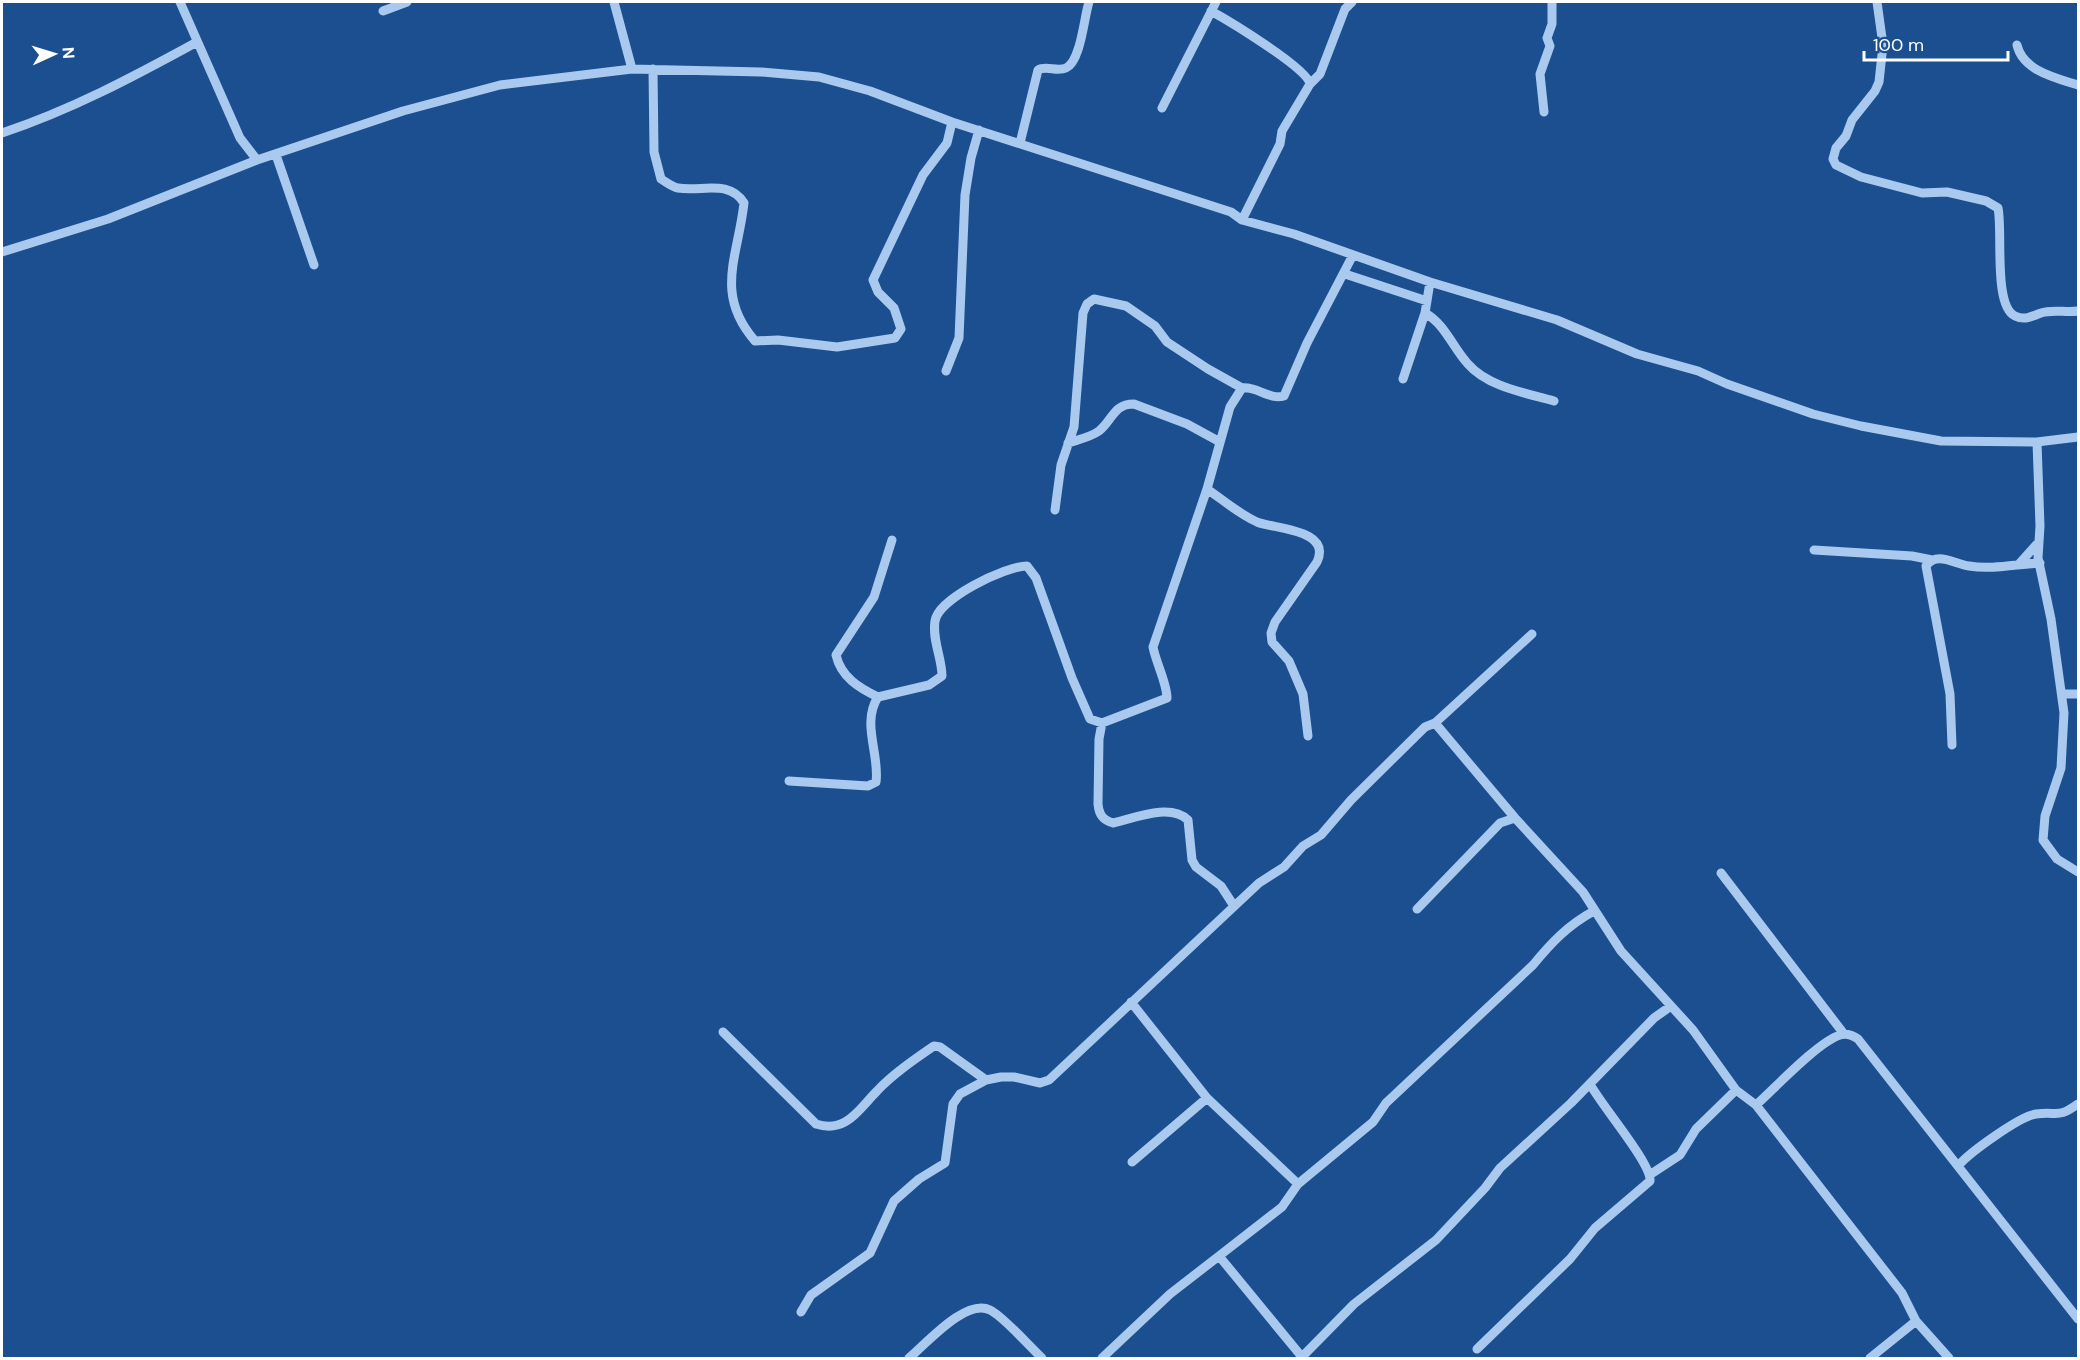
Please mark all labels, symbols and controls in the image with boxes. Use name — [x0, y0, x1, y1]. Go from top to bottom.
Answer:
north arrow — [24, 24, 84, 84]
scale bar — [1864, 24, 2008, 62]
text: 100 m — [1873, 33, 1924, 57]
text: N — [58, 46, 79, 60]

